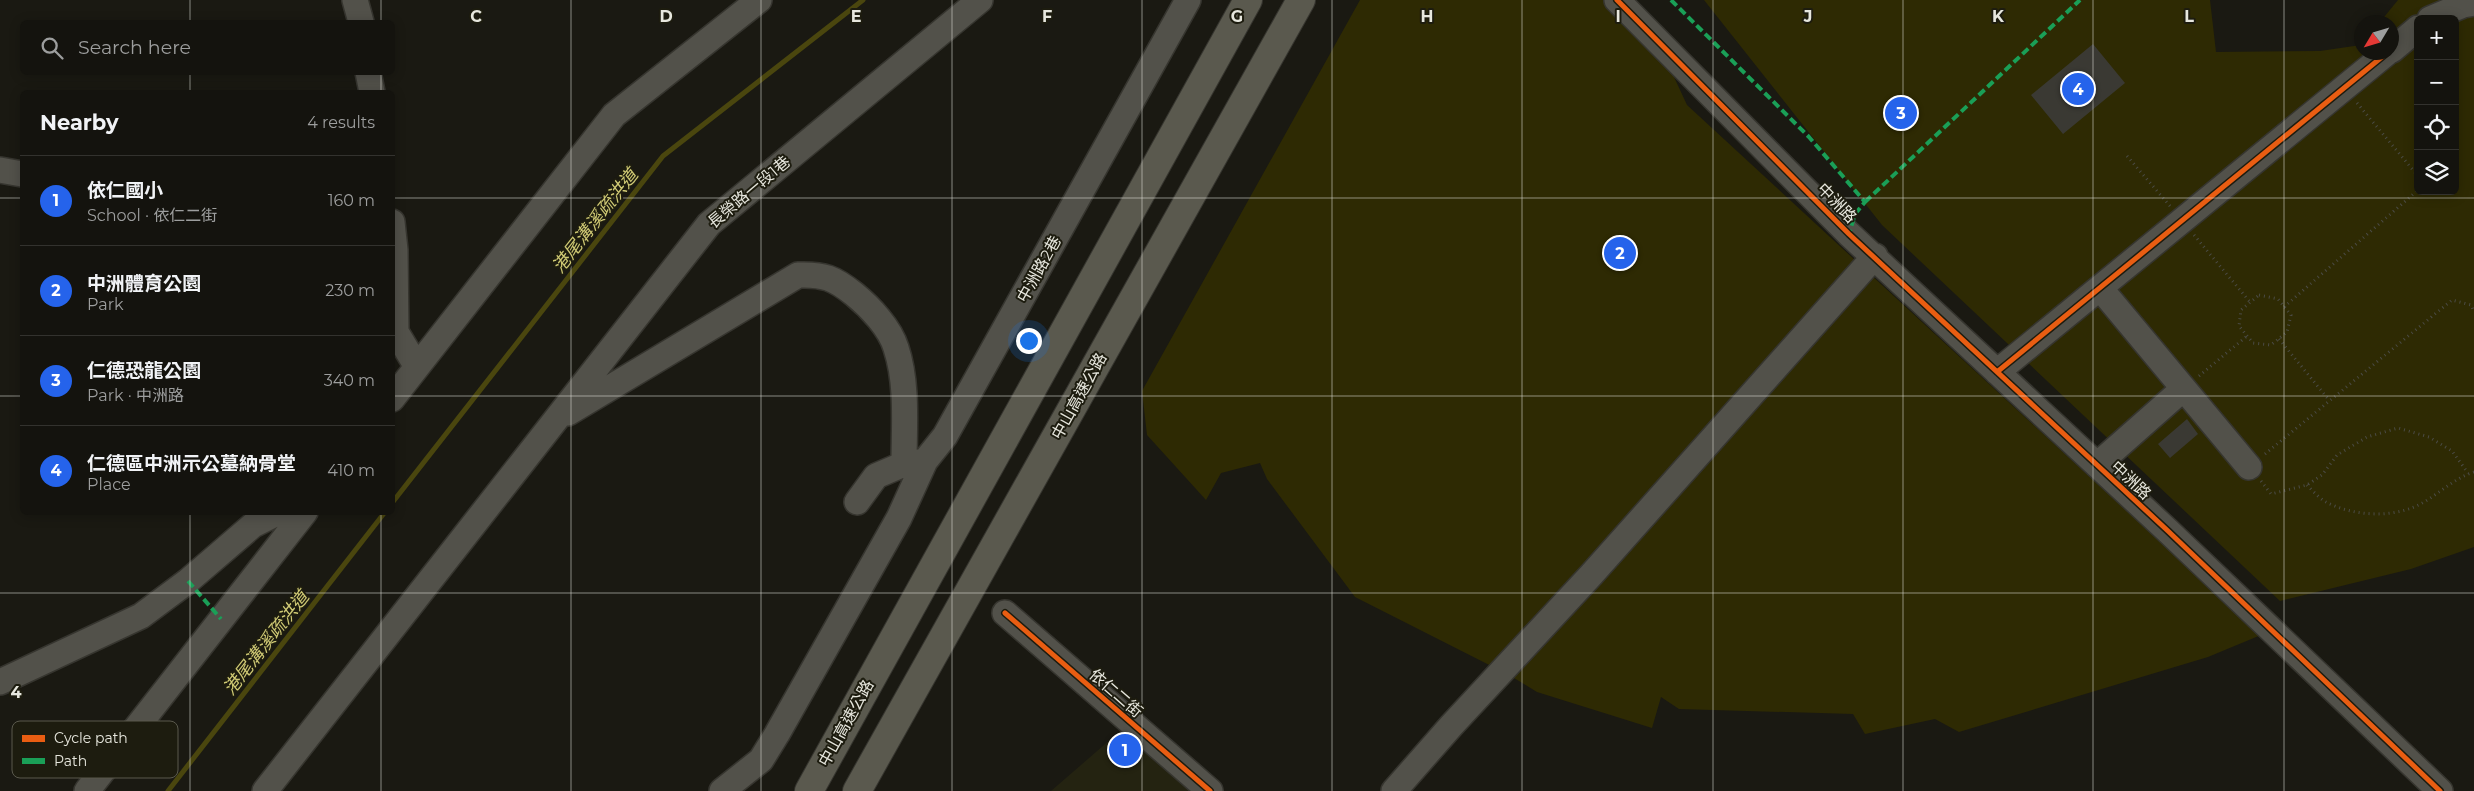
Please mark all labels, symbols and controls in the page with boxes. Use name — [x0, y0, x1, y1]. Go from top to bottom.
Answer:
text: C — [470, 7, 482, 26]
text: D — [659, 7, 673, 26]
text: E — [851, 7, 861, 26]
text: F — [1042, 7, 1052, 26]
text: G — [1231, 7, 1243, 26]
text: H — [1421, 7, 1433, 26]
text: I — [1615, 7, 1621, 26]
text: J — [1803, 7, 1812, 26]
text: K — [1992, 7, 2005, 26]
text: L — [2184, 7, 2194, 26]
north arrow — [2354, 15, 2399, 60]
map controls — [2414, 15, 2459, 195]
button: + — [2414, 15, 2459, 60]
search box — [20, 20, 395, 75]
icon: search — [38, 34, 66, 62]
text: Search here — [78, 36, 191, 59]
button: − — [2414, 60, 2459, 105]
pin: 4 — [2062, 70, 2094, 108]
pin: 3 — [1885, 94, 1917, 132]
button: locate — [2414, 105, 2459, 150]
text: Nearby — [40, 110, 119, 135]
text: 4 results — [307, 113, 375, 132]
button: layers — [2414, 150, 2459, 195]
street label: 長榮路一段1巷 — [704, 152, 794, 232]
water label: 港尾溝溪疏洪道 — [548, 162, 644, 277]
text: 依仁國小 — [87, 179, 163, 202]
street label: 中洲路 — [1813, 179, 1861, 227]
text: 1 — [53, 191, 59, 210]
text: 160 m — [328, 191, 375, 210]
text: School · 依仁二街 — [87, 206, 217, 225]
street label: 中洲路2巷 — [1013, 232, 1065, 306]
pin: 2 — [1604, 234, 1636, 272]
text: 中洲體育公園 — [87, 272, 201, 295]
text: 2 — [51, 281, 61, 300]
text: 230 m — [325, 281, 375, 300]
text: Park — [87, 295, 124, 314]
your location — [1016, 328, 1042, 354]
street label: 中山高速公路 — [1047, 349, 1111, 443]
text: 仁德恐龍公園 — [87, 359, 201, 382]
text: 3 — [51, 371, 61, 390]
text: 340 m — [324, 371, 375, 390]
text: Park · 中洲路 — [87, 386, 184, 405]
text: 仁德區中洲示公墓納骨堂 — [87, 452, 296, 475]
street label: 中洲路 — [2107, 457, 2155, 503]
text: 4 — [50, 461, 62, 480]
text: 410 m — [327, 461, 375, 480]
text: Place — [87, 475, 131, 494]
water label: 港尾溝溪疏洪道 — [219, 584, 315, 699]
street label: 依仁二街 — [1086, 665, 1146, 721]
street label: 中山高速公路 — [814, 676, 878, 770]
text: 4 — [10, 683, 22, 702]
legend — [12, 721, 178, 778]
text: Cycle path — [54, 729, 128, 747]
pin: 1 — [1109, 731, 1141, 769]
text: Path — [54, 752, 87, 770]

